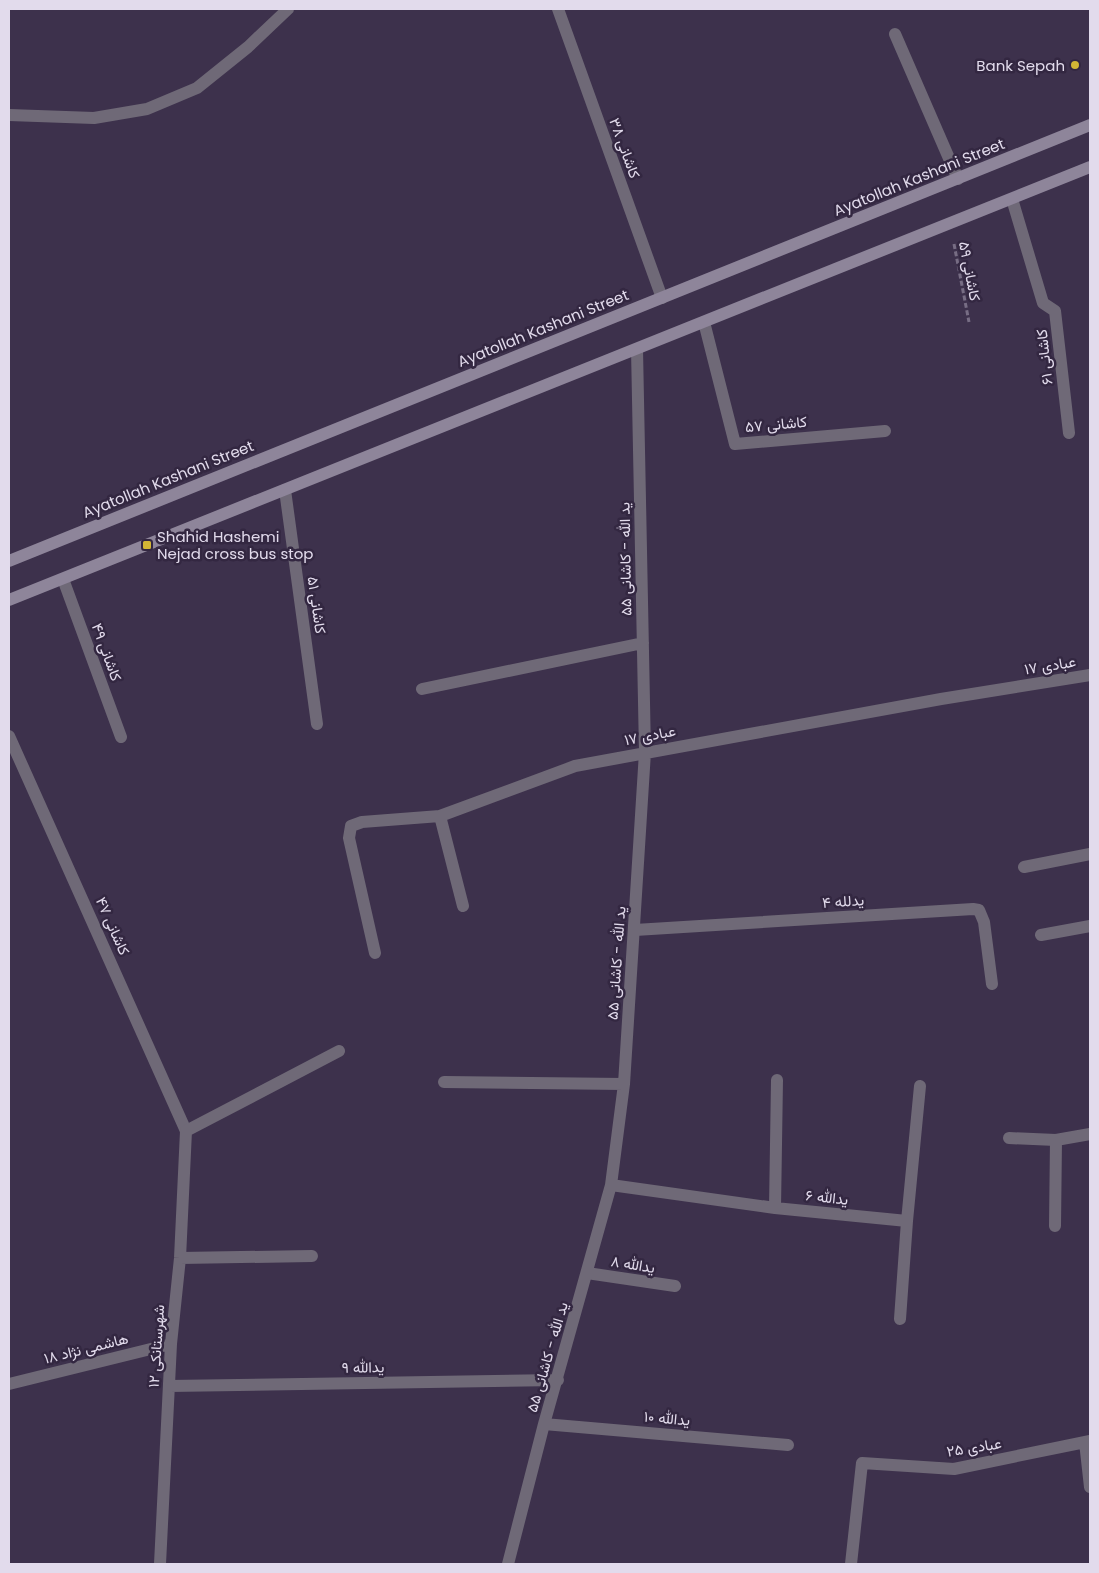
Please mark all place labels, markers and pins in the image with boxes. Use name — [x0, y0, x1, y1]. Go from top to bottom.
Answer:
place label: Bank Sepah — [976, 55, 1065, 76]
marker: Bank Sepah — [1069, 59, 1081, 71]
place label: Shahid Hashemi Nejad cross bus stop — [157, 526, 313, 564]
marker: Shahid Hashemi Nejad cross bus stop — [141, 539, 153, 551]

